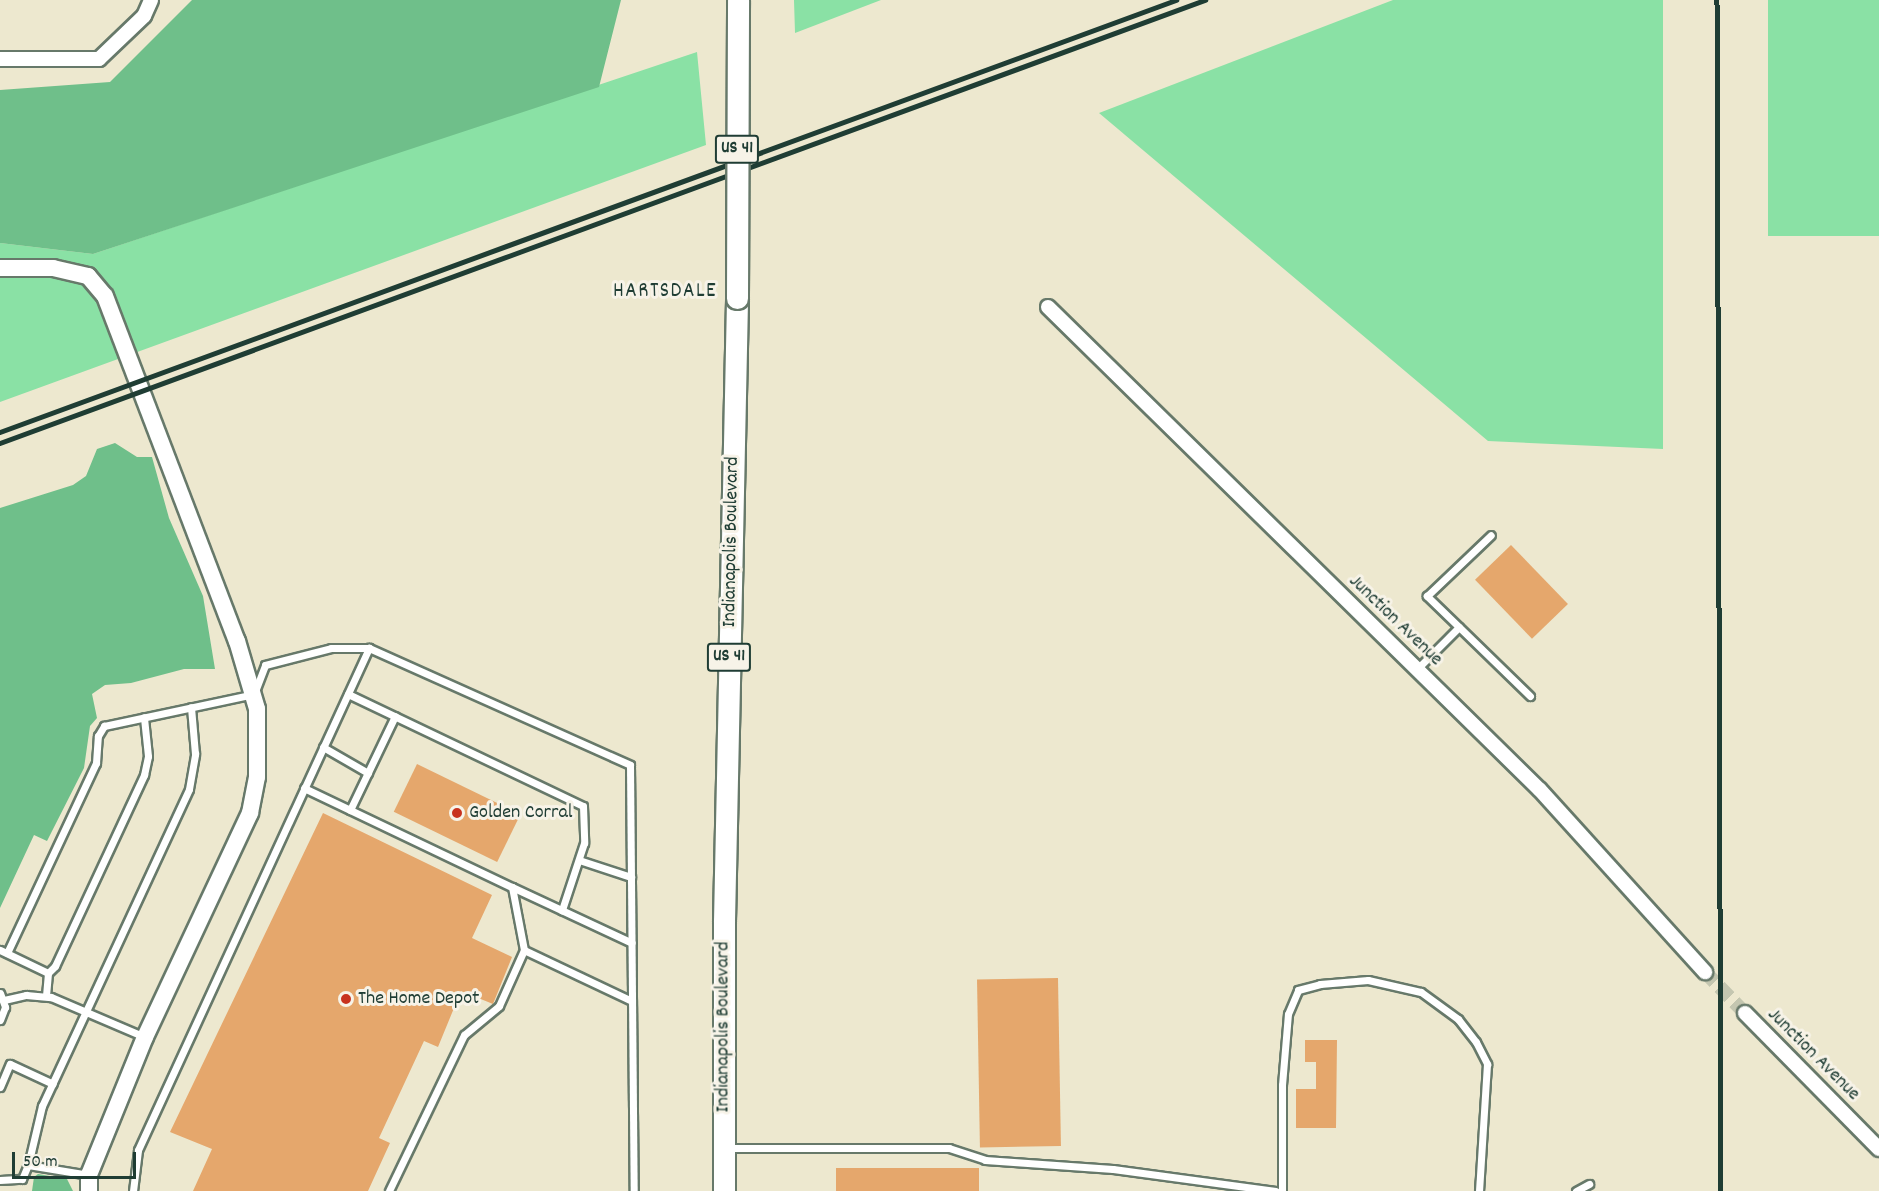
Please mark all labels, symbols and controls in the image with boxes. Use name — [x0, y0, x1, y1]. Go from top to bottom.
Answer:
road number: US 41 — [714, 134, 760, 164]
district label: HARTSDALE — [613, 279, 717, 305]
street label: Indianapolis Boulevard — [719, 456, 745, 628]
street label: Junction Avenue — [1343, 570, 1447, 672]
road number: US 41 — [706, 642, 752, 672]
place label: Golden Corral — [469, 801, 573, 825]
marker: Golden Corral — [450, 806, 464, 820]
street label: Indianapolis Boulevard — [712, 941, 736, 1113]
place label: The Home Depot — [358, 987, 479, 1011]
marker: The Home Depot — [339, 992, 353, 1006]
street label: Junction Avenue — [1762, 1004, 1864, 1106]
scale bar — [15, 1140, 140, 1178]
text: 50 m — [23, 1150, 58, 1175]

